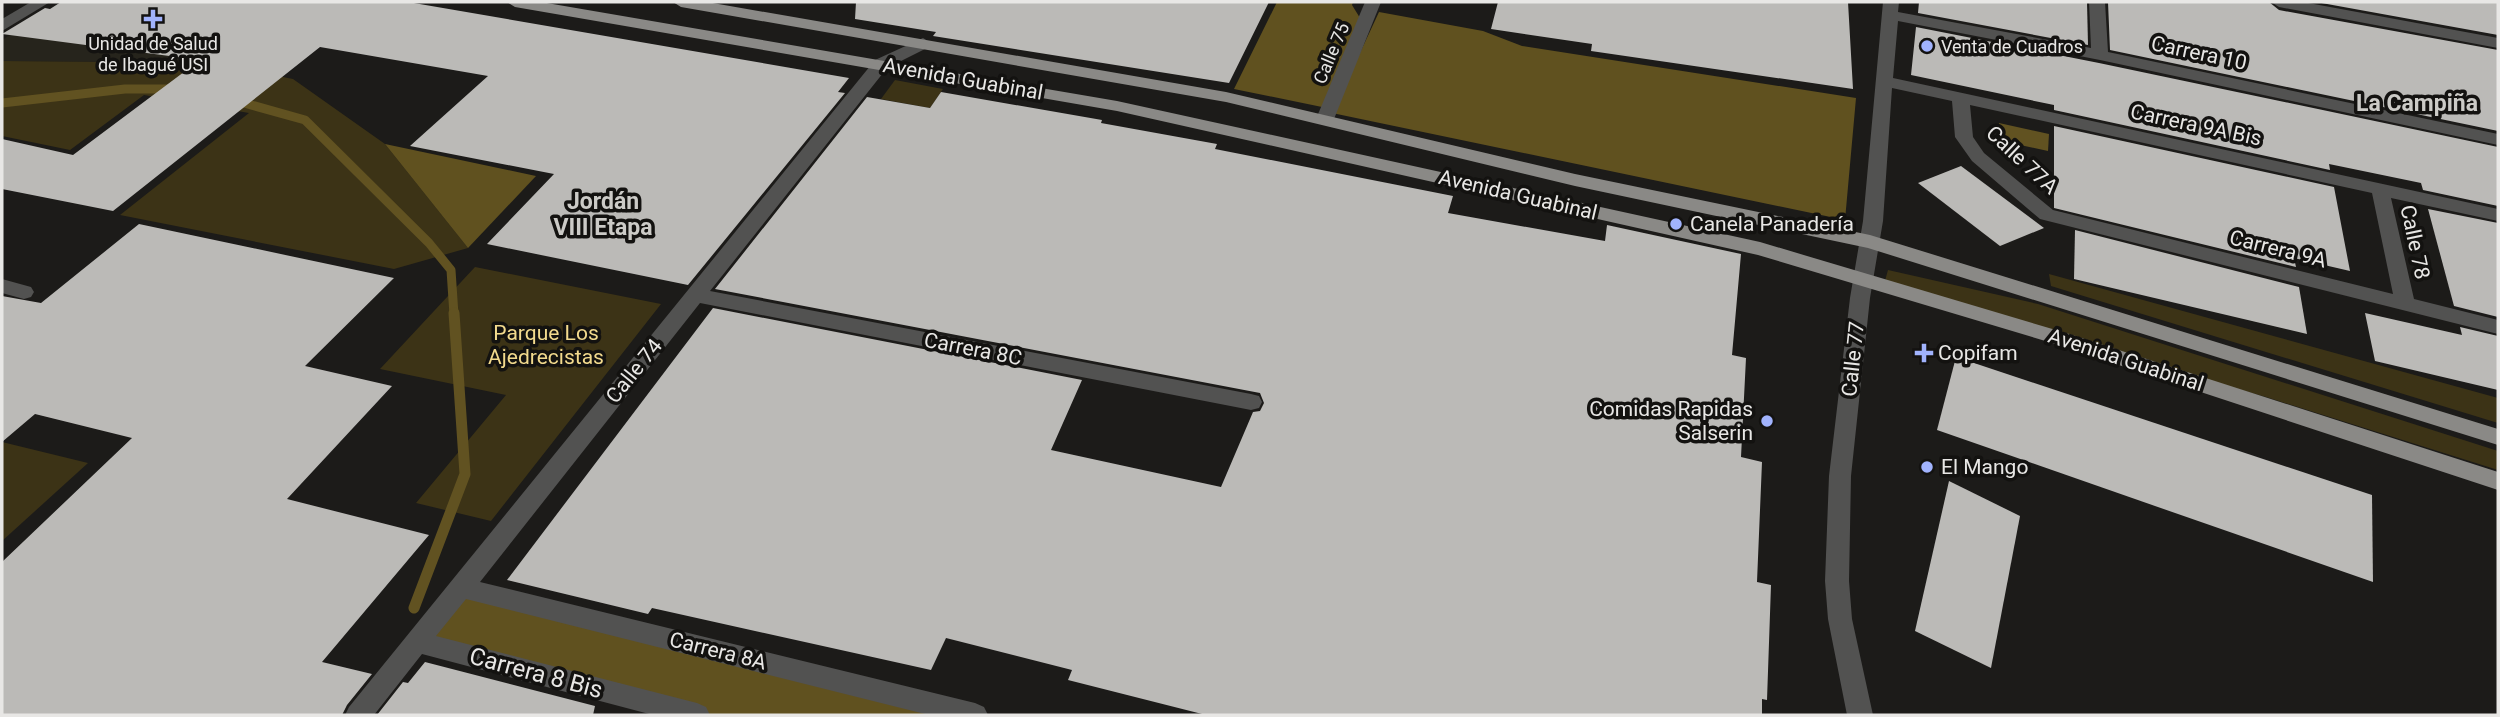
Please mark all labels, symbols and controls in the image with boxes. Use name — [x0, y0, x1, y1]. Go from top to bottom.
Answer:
marker: Unidad de Salud de Ibagué USI — [143, 9, 163, 29]
street label: Calle 75 — [1309, 19, 1353, 87]
street label: Carrera 10 — [2149, 31, 2249, 75]
place label: Unidad de Salud de Ibagué USI — [88, 33, 218, 75]
place label: Venta de Cuadros — [1941, 36, 2083, 57]
marker: Venta de Cuadros — [1919, 38, 1935, 54]
street label: Avenida Guabinal — [881, 53, 1045, 105]
district label: La Campiña — [2356, 90, 2478, 117]
street label: Carrera 9A Bis — [2128, 99, 2264, 151]
street label: Calle 77A — [1981, 121, 2063, 199]
street label: Avenida Guabinal — [1436, 165, 1600, 225]
district label: Jordán VIII Etapa — [553, 188, 653, 241]
street label: Calle 78 — [2395, 203, 2435, 281]
place label: Canela Panadería — [1690, 212, 1854, 236]
marker: Canela Panadería — [1668, 216, 1684, 232]
street label: Carrera 9A — [2227, 225, 2329, 273]
street label: Calle 77 — [1837, 320, 1869, 398]
park label: Parque Los Ajedrecistas — [488, 321, 604, 369]
street label: Avenida Guabinal — [2045, 324, 2207, 396]
street label: Carrera 8C — [922, 328, 1024, 370]
street label: Calle 74 — [601, 334, 667, 408]
place label: Copifam — [1938, 341, 2018, 365]
marker: Copifam — [1916, 345, 1932, 361]
place label: Comidas Rapidas Salserin — [1589, 397, 1753, 445]
marker: Comidas Rapidas Salserin — [1759, 413, 1775, 429]
place label: El Mango — [1941, 455, 2028, 479]
marker: El Mango — [1919, 459, 1935, 475]
street label: Carrera 8A — [667, 627, 769, 675]
street label: Carrera 8 Bis — [466, 642, 606, 704]

